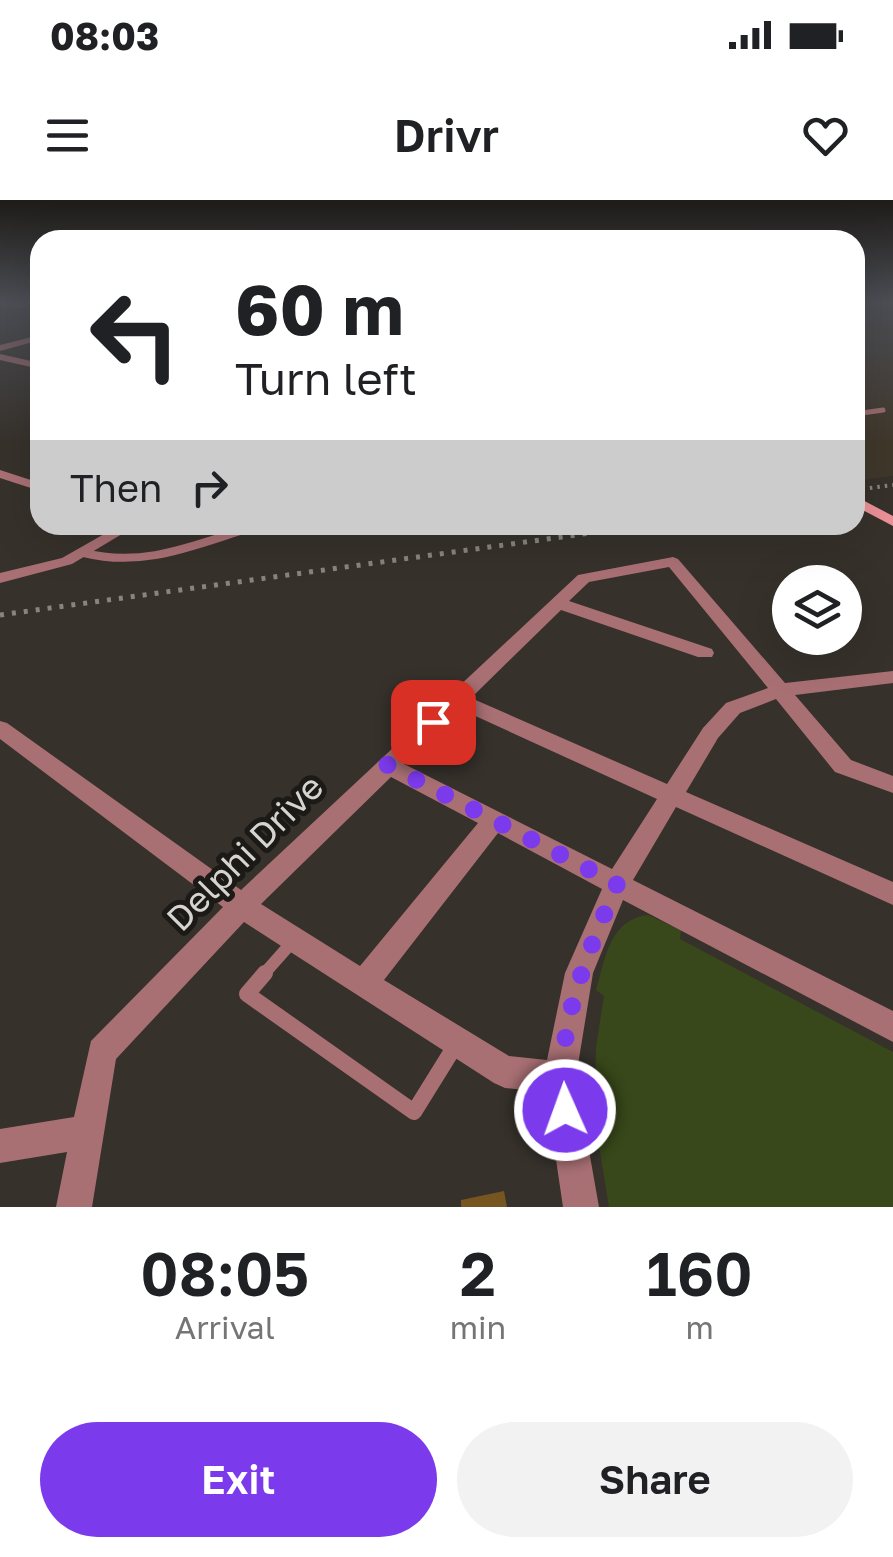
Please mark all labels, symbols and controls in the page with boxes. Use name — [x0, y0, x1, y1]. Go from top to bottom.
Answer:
text: 08:03 — [50, 13, 159, 58]
icon: menu — [40, 108, 95, 163]
text: Drivr — [394, 108, 499, 162]
icon: heart — [798, 108, 853, 163]
text: 60 m — [235, 266, 404, 350]
icon: left — [70, 270, 200, 400]
text: Turn left — [235, 351, 417, 405]
icon: right — [182, 460, 237, 515]
text: Then — [70, 465, 162, 510]
map controls — [772, 565, 862, 655]
button: layers — [772, 565, 862, 655]
pin — [391, 680, 476, 765]
icon: arrive — [406, 695, 461, 750]
street label: Delphi Drive — [157, 765, 331, 939]
position arrow — [513, 1058, 617, 1162]
text: 08:05 — [140, 1237, 309, 1309]
text: 2 — [460, 1237, 496, 1309]
text: 160 — [647, 1237, 753, 1309]
text: Arrival — [175, 1308, 275, 1346]
text: min — [450, 1308, 506, 1346]
text: m — [685, 1308, 714, 1346]
button: Exit — [40, 1422, 437, 1537]
button: Share — [457, 1422, 853, 1537]

